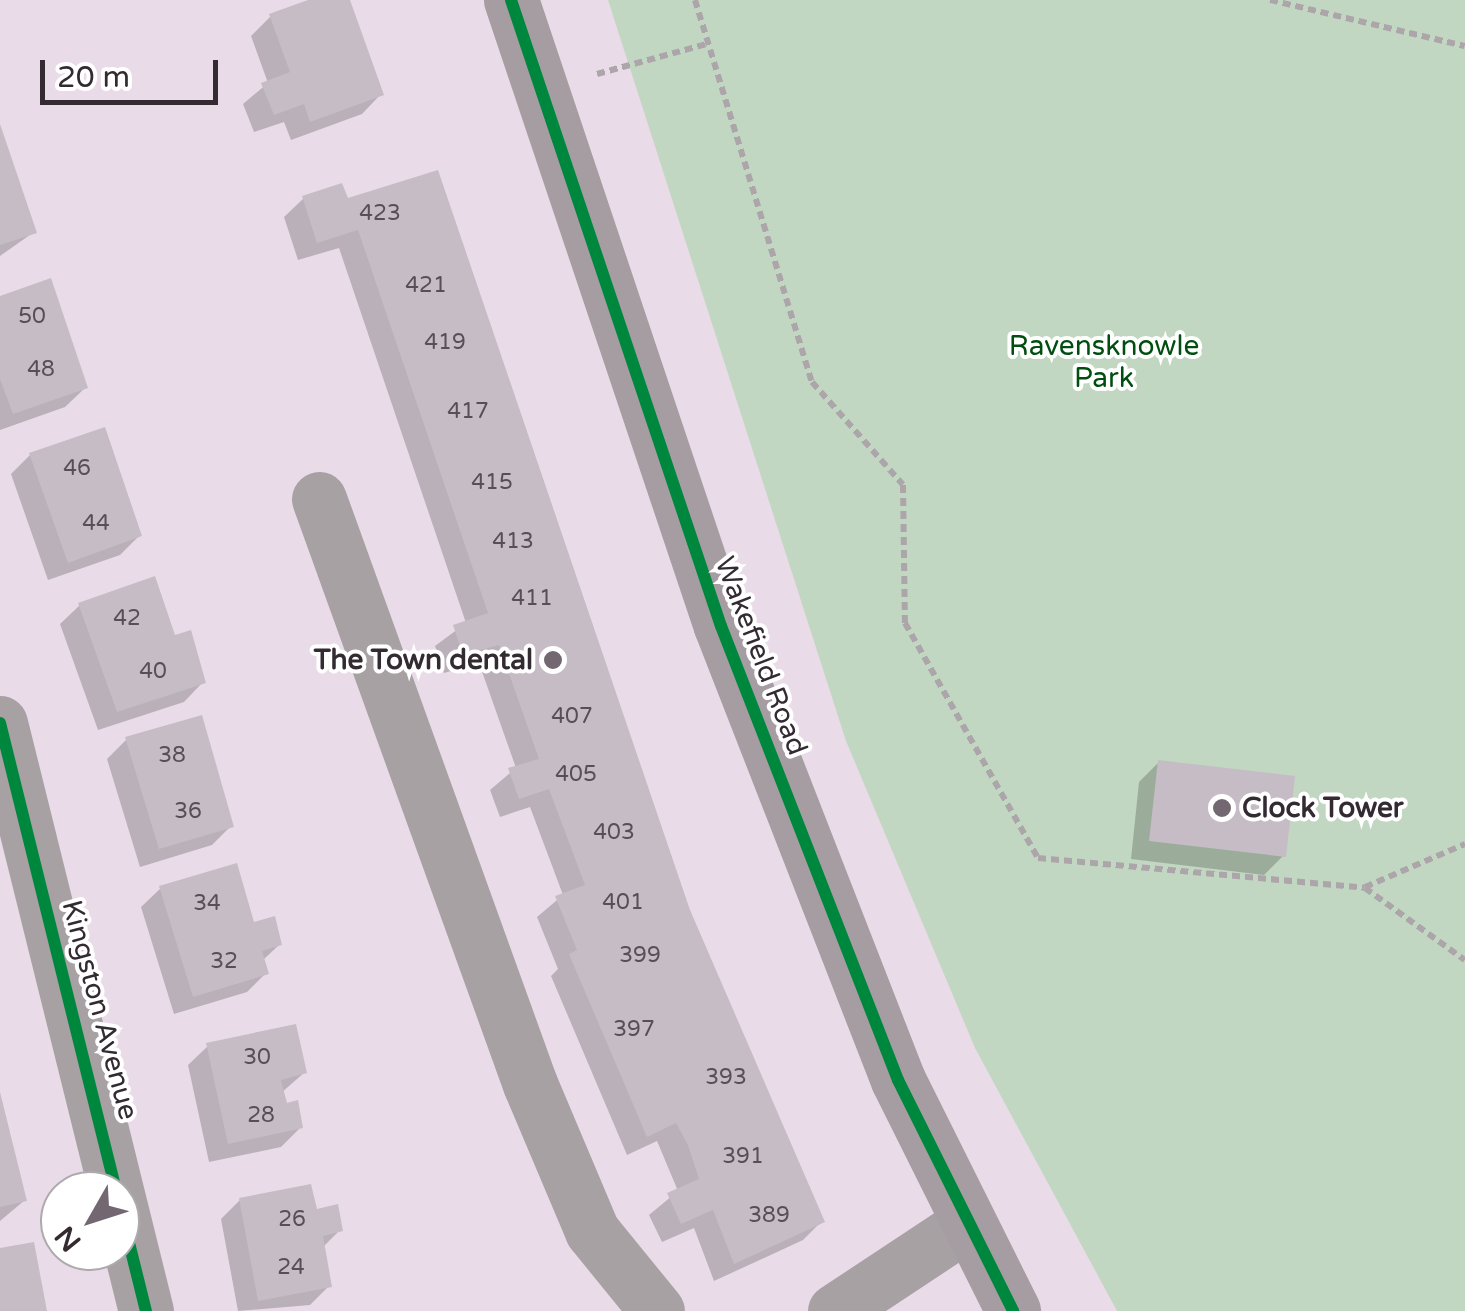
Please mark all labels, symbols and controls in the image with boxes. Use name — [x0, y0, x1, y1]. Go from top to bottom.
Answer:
scale bar — [45, 40, 222, 102]
text: 20 m — [57, 59, 130, 96]
house number: 423 — [359, 201, 401, 227]
house number: 421 — [405, 273, 447, 299]
house number: 50 — [18, 304, 46, 330]
park label: Ravensknowle Park — [1009, 329, 1199, 395]
house number: 419 — [424, 330, 466, 356]
house number: 48 — [27, 357, 55, 383]
house number: 417 — [447, 399, 489, 425]
house number: 46 — [63, 456, 91, 482]
house number: 415 — [471, 470, 513, 496]
house number: 44 — [82, 511, 110, 537]
house number: 413 — [492, 529, 534, 555]
street label: Wakefield Road — [708, 552, 814, 760]
house number: 411 — [511, 586, 553, 612]
house number: 42 — [113, 606, 141, 632]
place label: The Town dental — [314, 643, 533, 677]
marker: The Town dental — [542, 649, 564, 671]
house number: 40 — [139, 659, 167, 685]
house number: 407 — [551, 704, 593, 730]
house number: 38 — [158, 743, 186, 769]
house number: 405 — [555, 762, 597, 788]
place label: Clock Tower — [1242, 791, 1404, 825]
marker: Clock Tower — [1211, 797, 1233, 819]
house number: 36 — [174, 799, 202, 825]
house number: 403 — [593, 820, 635, 846]
house number: 401 — [602, 890, 644, 916]
house number: 34 — [193, 891, 221, 917]
street label: Kingston Avenue — [55, 897, 145, 1123]
house number: 399 — [619, 943, 661, 969]
house number: 32 — [210, 949, 238, 975]
house number: 397 — [613, 1017, 655, 1043]
house number: 30 — [243, 1045, 271, 1071]
house number: 393 — [705, 1065, 747, 1091]
house number: 28 — [247, 1103, 275, 1129]
house number: 391 — [722, 1144, 764, 1170]
north arrow — [40, 1171, 140, 1271]
house number: 389 — [748, 1203, 790, 1229]
house number: 26 — [278, 1207, 306, 1233]
text: N — [48, 1219, 89, 1258]
house number: 24 — [277, 1255, 305, 1281]

